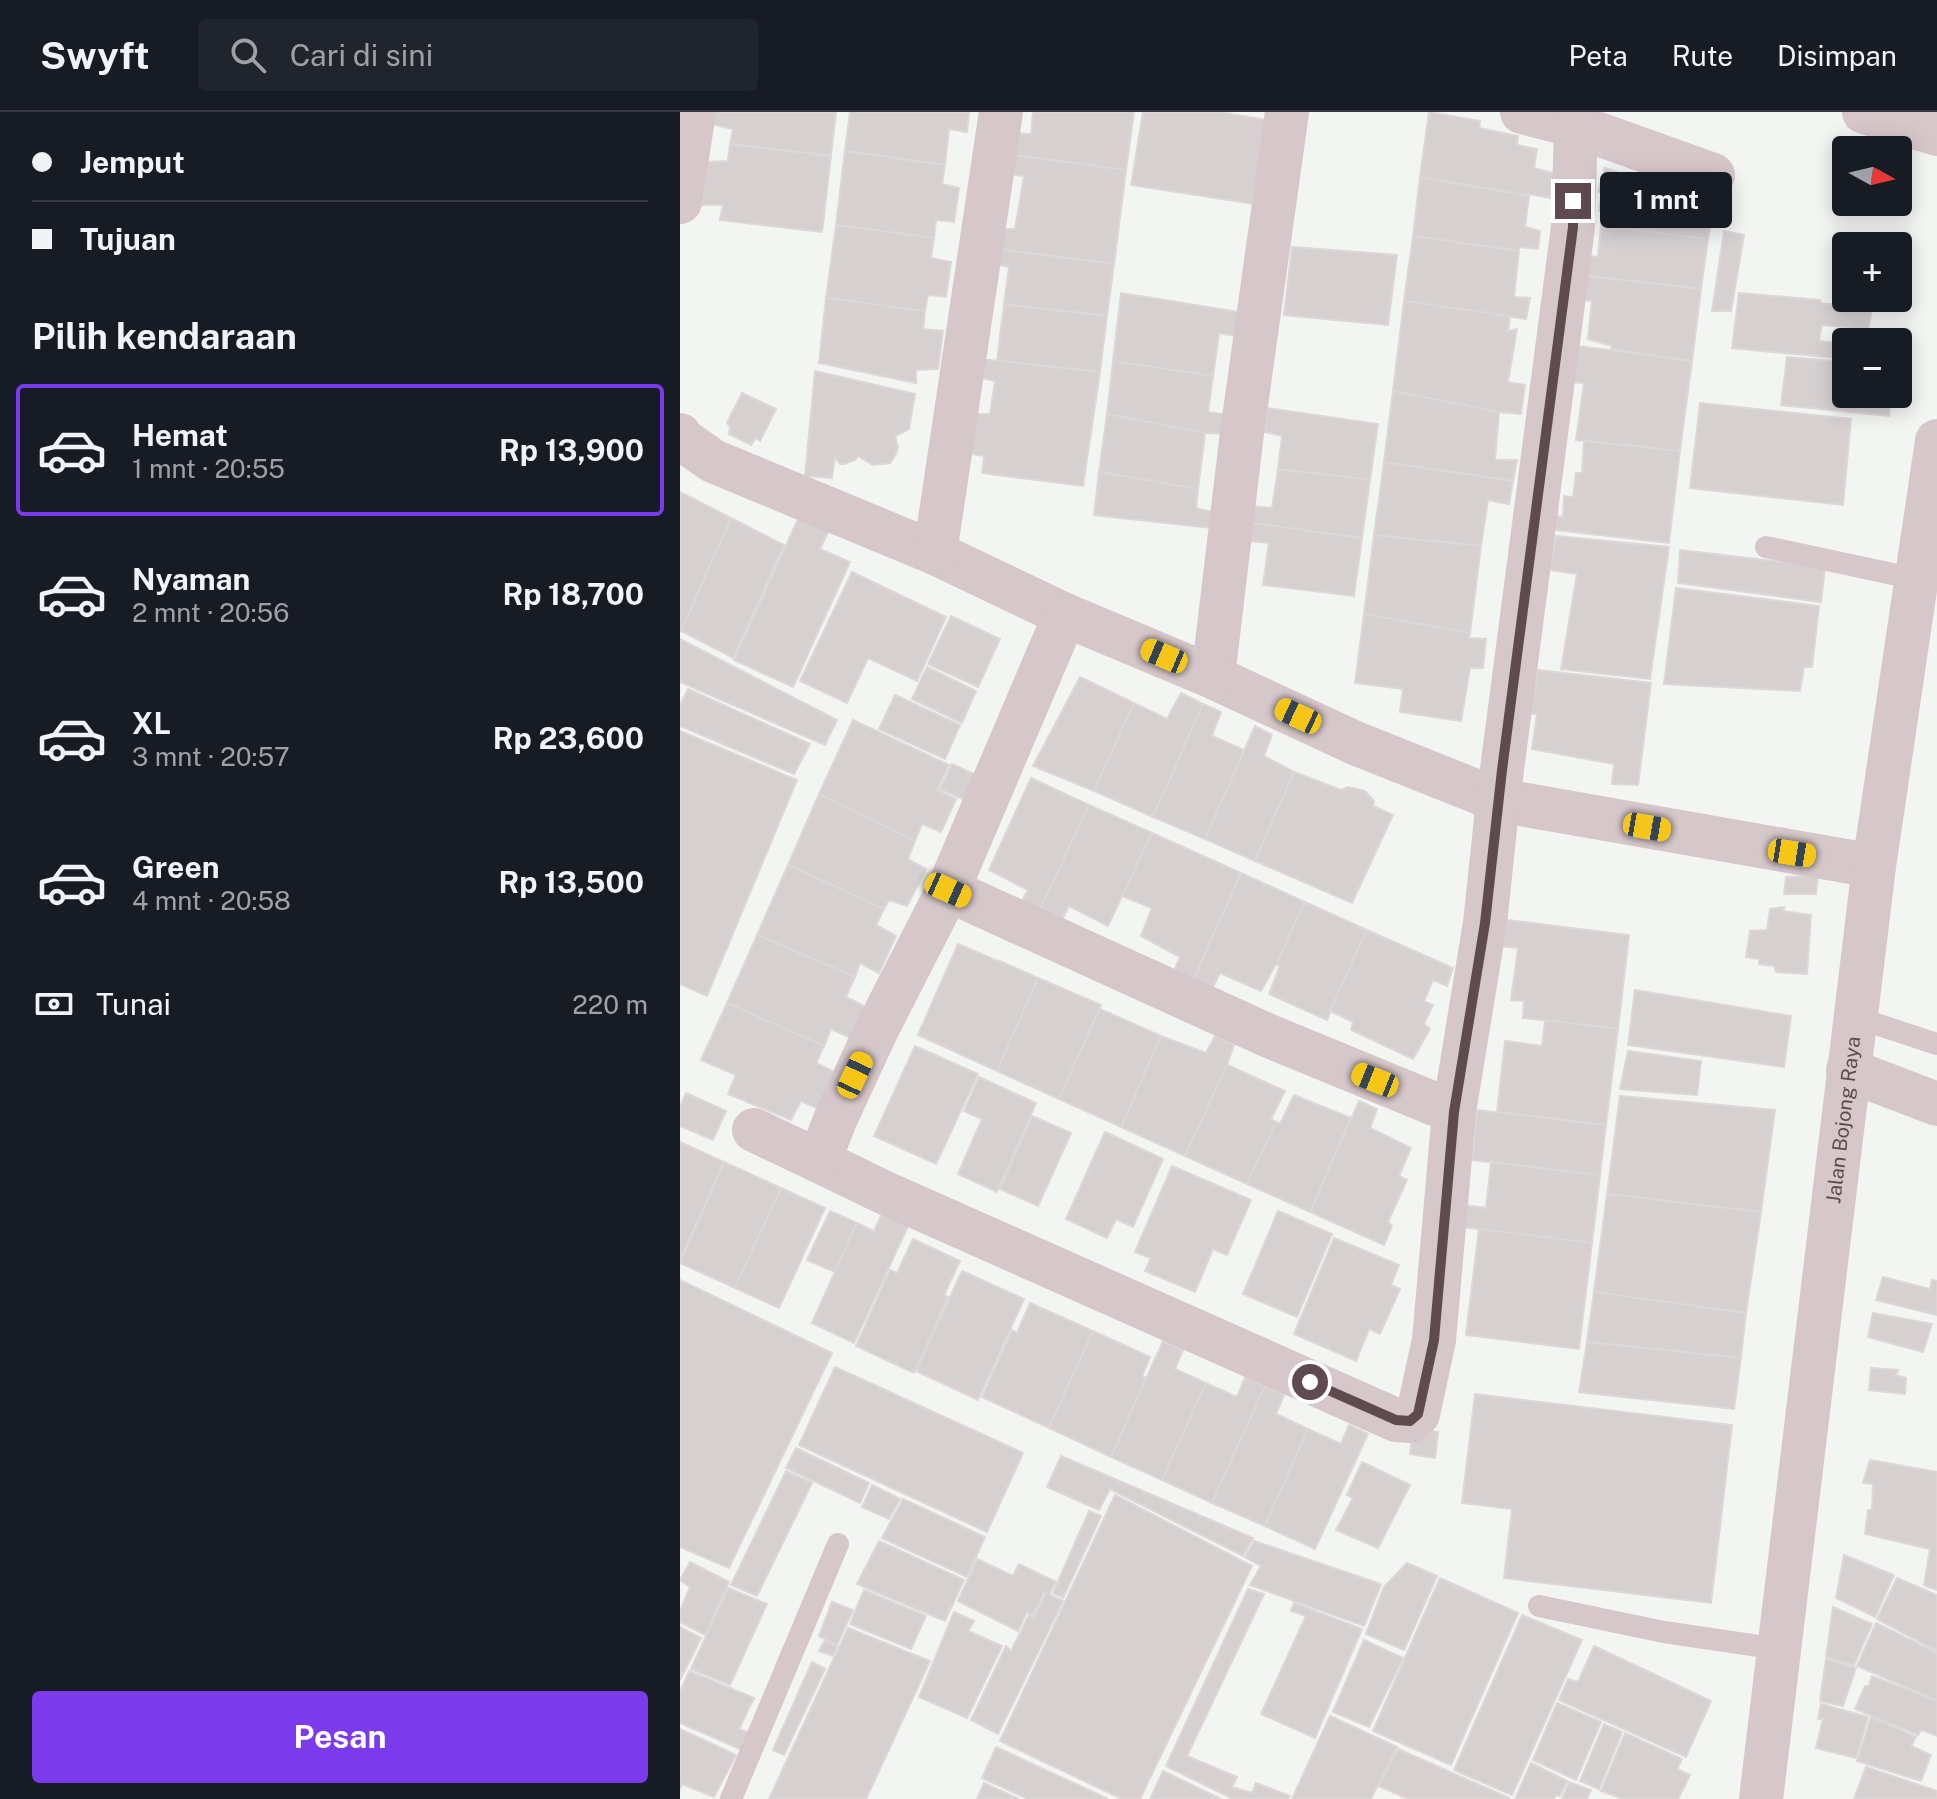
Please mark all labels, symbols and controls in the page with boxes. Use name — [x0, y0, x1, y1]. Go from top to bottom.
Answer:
search box — [198, 19, 758, 91]
text: Swyft — [40, 33, 150, 78]
icon: search — [226, 33, 270, 77]
text: Cari di sini — [290, 37, 433, 73]
text: Peta — [1569, 39, 1628, 72]
text: Rute — [1672, 39, 1733, 72]
text: Disimpan — [1777, 39, 1897, 72]
north arrow — [1832, 136, 1912, 216]
map controls — [1832, 136, 1912, 408]
text: Jemput — [80, 144, 185, 180]
callout: 1 mnt — [1601, 173, 1733, 229]
route end — [1555, 183, 1591, 219]
text: 1 mnt — [1633, 184, 1699, 215]
text: Tujuan — [80, 221, 176, 257]
button: + — [1832, 232, 1912, 312]
text: Pilih kendaraan — [32, 315, 297, 357]
button: − — [1832, 328, 1912, 408]
icon: car — [36, 414, 108, 486]
text: Hemat — [132, 417, 228, 453]
text: Rp 13,900 — [499, 432, 644, 468]
text: 1 mnt · 20:55 — [132, 453, 285, 484]
icon: car — [36, 558, 108, 630]
text: Nyaman — [132, 561, 250, 597]
text: Rp 18,700 — [502, 576, 644, 612]
text: 2 mnt · 20:56 — [132, 597, 289, 628]
car — [1137, 636, 1191, 676]
car — [1271, 695, 1325, 737]
icon: car — [36, 702, 108, 774]
text: XL — [132, 705, 171, 741]
text: Rp 23,600 — [493, 720, 644, 756]
text: 3 mnt · 20:57 — [132, 741, 290, 772]
car — [1621, 811, 1673, 843]
car — [1766, 837, 1818, 869]
icon: car — [36, 846, 108, 918]
text: Green — [132, 849, 219, 885]
text: Rp 13,500 — [498, 864, 644, 900]
car — [921, 869, 975, 911]
text: 4 mnt · 20:58 — [132, 885, 291, 916]
icon: cash — [32, 982, 76, 1026]
text: Tunai — [96, 986, 171, 1022]
text: 220 m — [572, 989, 648, 1020]
street label: Jalan Bojong Raya — [1821, 1035, 1865, 1205]
car — [834, 1048, 876, 1102]
car — [1348, 1060, 1402, 1100]
route start — [1292, 1364, 1328, 1400]
button: Pesan — [32, 1691, 648, 1783]

